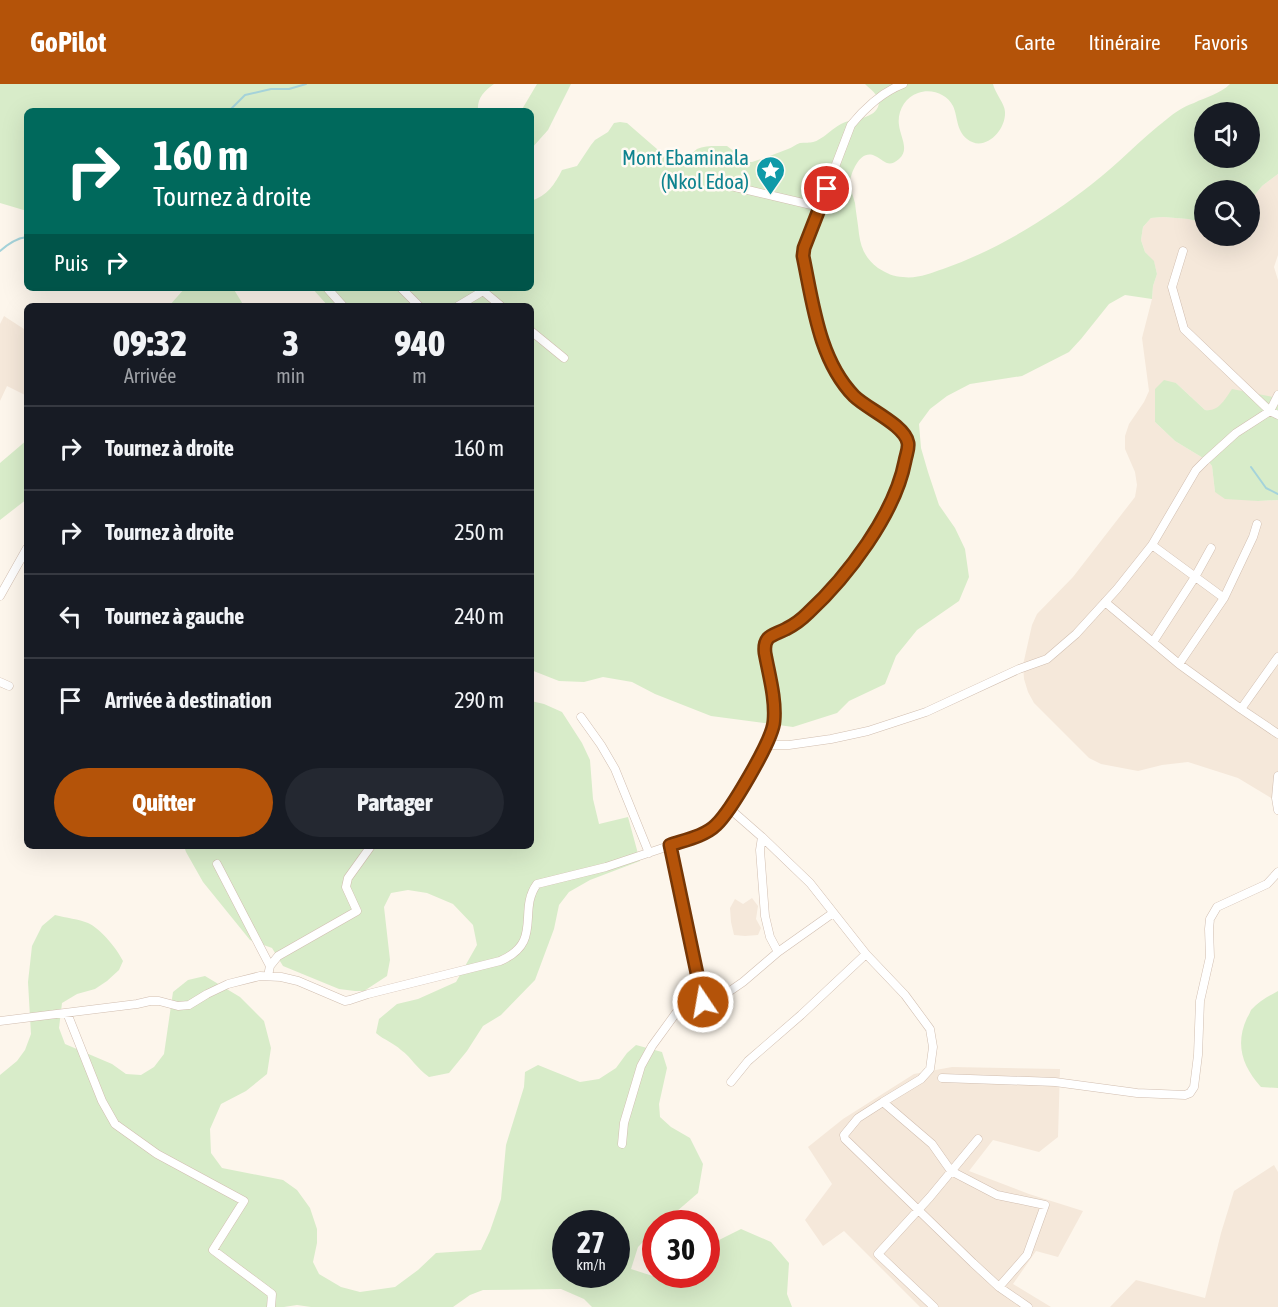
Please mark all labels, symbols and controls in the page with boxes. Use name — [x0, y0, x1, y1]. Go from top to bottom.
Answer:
text: GoPilot — [30, 26, 106, 58]
text: Carte — [1015, 30, 1055, 54]
text: Itinéraire — [1088, 30, 1160, 54]
text: Favoris — [1193, 30, 1248, 54]
map controls — [1194, 102, 1260, 246]
button: sound — [1194, 102, 1260, 168]
text: 160 m — [153, 131, 248, 179]
icon: right — [54, 132, 132, 210]
place label: Mont Ebaminala (Nkol Edoa) — [622, 145, 749, 193]
place icon: Mont Ebaminala (Nkol Edoa) — [754, 154, 786, 196]
pin — [801, 163, 852, 214]
icon: arrive — [810, 172, 843, 205]
button: search — [1194, 180, 1260, 246]
text: Tournez à droite — [153, 181, 311, 212]
icon: right — [100, 246, 133, 279]
text: Puis — [54, 250, 88, 276]
text: 09:32 — [113, 322, 187, 364]
text: 3 — [282, 322, 299, 364]
text: 940 — [394, 322, 445, 364]
text: Arrivée — [124, 364, 176, 387]
text: min — [276, 364, 305, 387]
text: m — [412, 364, 427, 387]
icon: right — [54, 432, 87, 465]
text: Tournez à droite — [105, 435, 234, 461]
text: 160 m — [454, 435, 504, 461]
icon: right — [54, 516, 87, 549]
text: Tournez à droite — [105, 519, 234, 545]
text: 250 m — [454, 519, 504, 545]
icon: left — [54, 600, 87, 633]
text: Tournez à gauche — [105, 603, 244, 629]
text: 240 m — [454, 603, 504, 629]
icon: arrive — [54, 684, 87, 717]
text: Arrivée à destination — [105, 687, 272, 713]
text: 290 m — [454, 687, 504, 713]
button: Quitter — [54, 768, 273, 837]
button: Partager — [285, 768, 504, 837]
position arrow — [671, 970, 735, 1034]
speed limit sign: 30 — [642, 1210, 720, 1288]
text: 27 — [577, 1225, 605, 1259]
text: km/h — [576, 1256, 606, 1273]

